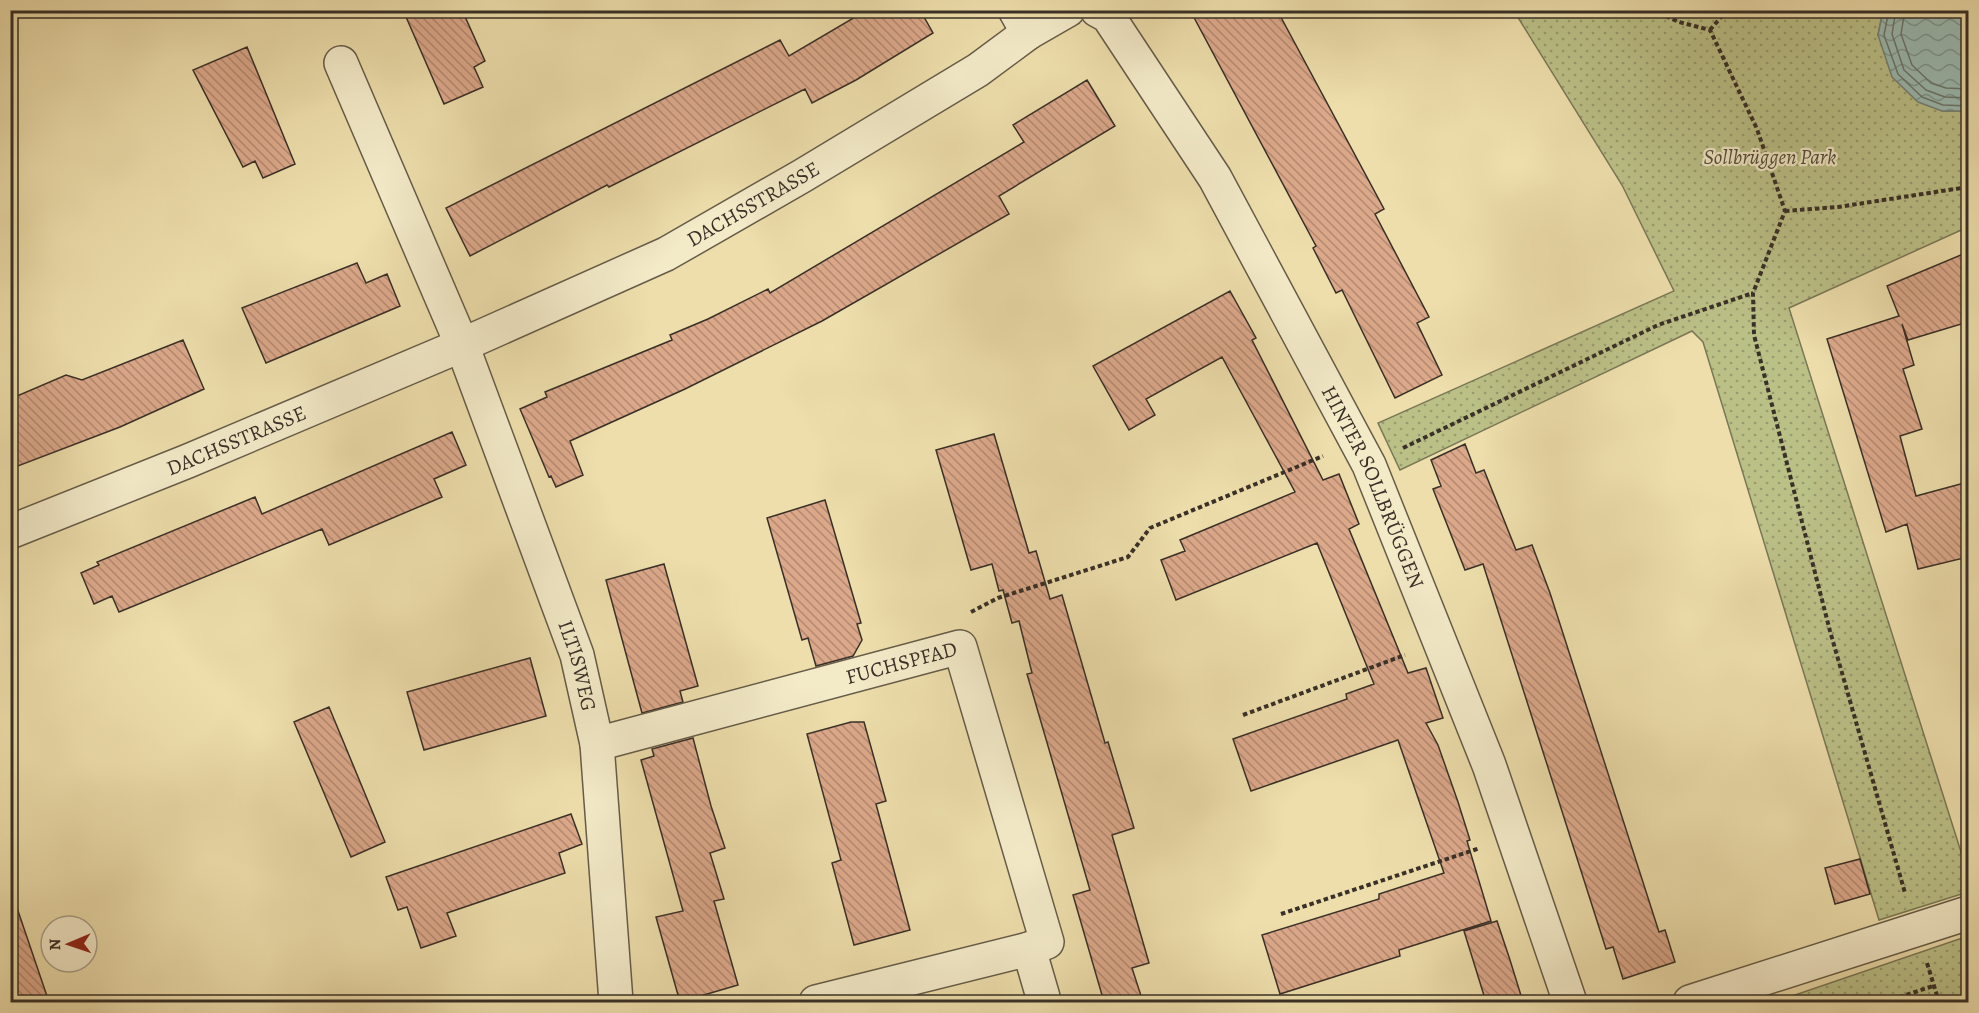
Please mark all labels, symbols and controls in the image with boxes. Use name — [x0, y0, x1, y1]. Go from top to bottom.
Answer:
park label: Sollbrüggen Park — [1704, 143, 1836, 171]
street label: DACHSSTRASSE — [681, 155, 825, 253]
street label: HINTER SOLLBRÜGGEN — [1315, 380, 1431, 592]
street label: DACHSSTRASSE — [162, 399, 310, 482]
street label: ILTISWEG — [551, 616, 603, 714]
street label: FUCHSPFAD — [843, 634, 960, 691]
north arrow — [39, 914, 99, 974]
text: N — [44, 938, 66, 951]

